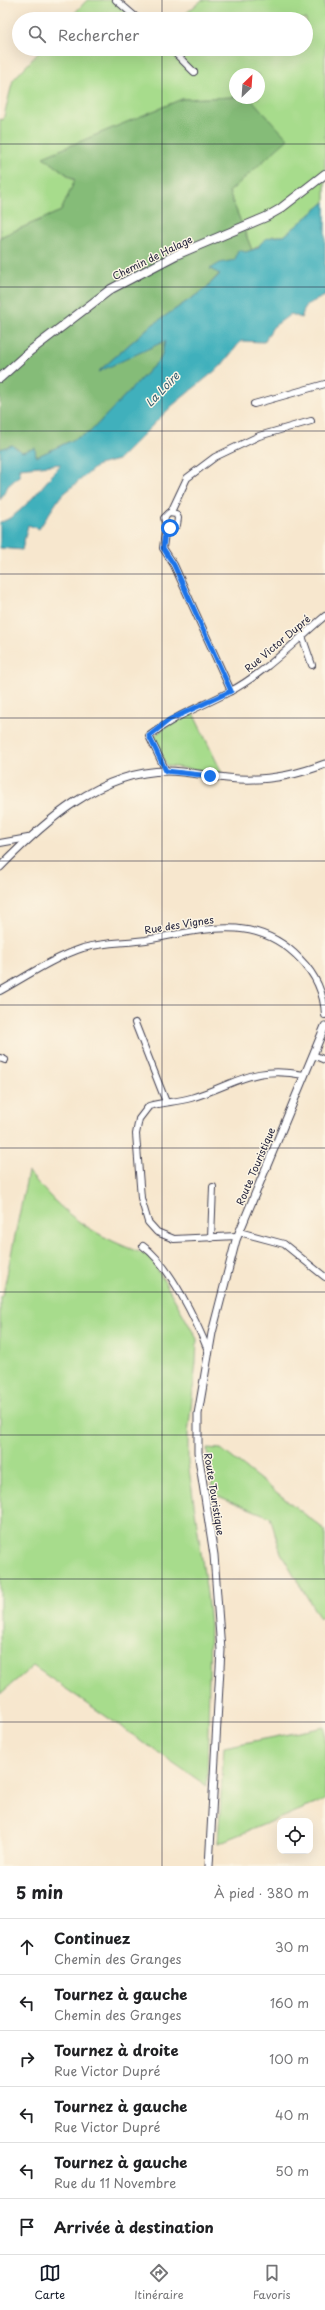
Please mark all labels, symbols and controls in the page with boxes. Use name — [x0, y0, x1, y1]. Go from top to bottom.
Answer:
search box — [12, 12, 313, 56]
icon: search — [26, 23, 48, 45]
text: Rechercher — [58, 23, 139, 46]
north arrow — [229, 68, 265, 104]
street label: Chemin de Halage — [109, 231, 195, 283]
water label: La Loire — [141, 367, 184, 410]
route start — [161, 519, 179, 537]
street label: Rue Victor Dupré — [241, 611, 313, 675]
route end — [201, 767, 219, 785]
street label: Rue des Vignes — [143, 911, 215, 937]
street label: Route Touristique — [232, 1124, 278, 1207]
street label: Route Touristique — [201, 1452, 229, 1537]
map controls — [277, 1818, 313, 1854]
button: locate — [277, 1818, 313, 1854]
text: 5 min — [16, 1879, 63, 1905]
text: À pied · 380 m — [214, 1883, 309, 1902]
text: Continuez — [54, 1926, 130, 1949]
icon: ahead — [16, 1936, 38, 1958]
text: 30 m — [275, 1937, 309, 1956]
text: Chemin des Granges — [54, 1949, 182, 1968]
text: Tournez à gauche — [54, 1982, 188, 2005]
icon: left — [16, 1992, 38, 2014]
text: 160 m — [270, 1993, 309, 2012]
text: Chemin des Granges — [54, 2005, 182, 2024]
text: Tournez à droite — [54, 2038, 179, 2061]
icon: right — [16, 2048, 38, 2070]
text: 100 m — [269, 2049, 309, 2068]
text: Rue Victor Dupré — [54, 2061, 160, 2080]
text: Tournez à gauche — [54, 2094, 188, 2117]
icon: left — [16, 2104, 38, 2126]
text: 40 m — [275, 2105, 309, 2124]
text: Rue Victor Dupré — [54, 2117, 160, 2136]
text: Tournez à gauche — [54, 2150, 188, 2173]
icon: left — [16, 2160, 38, 2182]
text: 50 m — [275, 2161, 309, 2180]
text: Rue du 11 Novembre — [54, 2173, 176, 2192]
text: Arrivée à destination — [54, 2215, 214, 2238]
icon: arrive — [16, 2216, 38, 2238]
tab: Carte — [35, 2262, 65, 2303]
tab: Itinéraire — [134, 2262, 184, 2303]
tab: Favoris — [253, 2262, 290, 2303]

